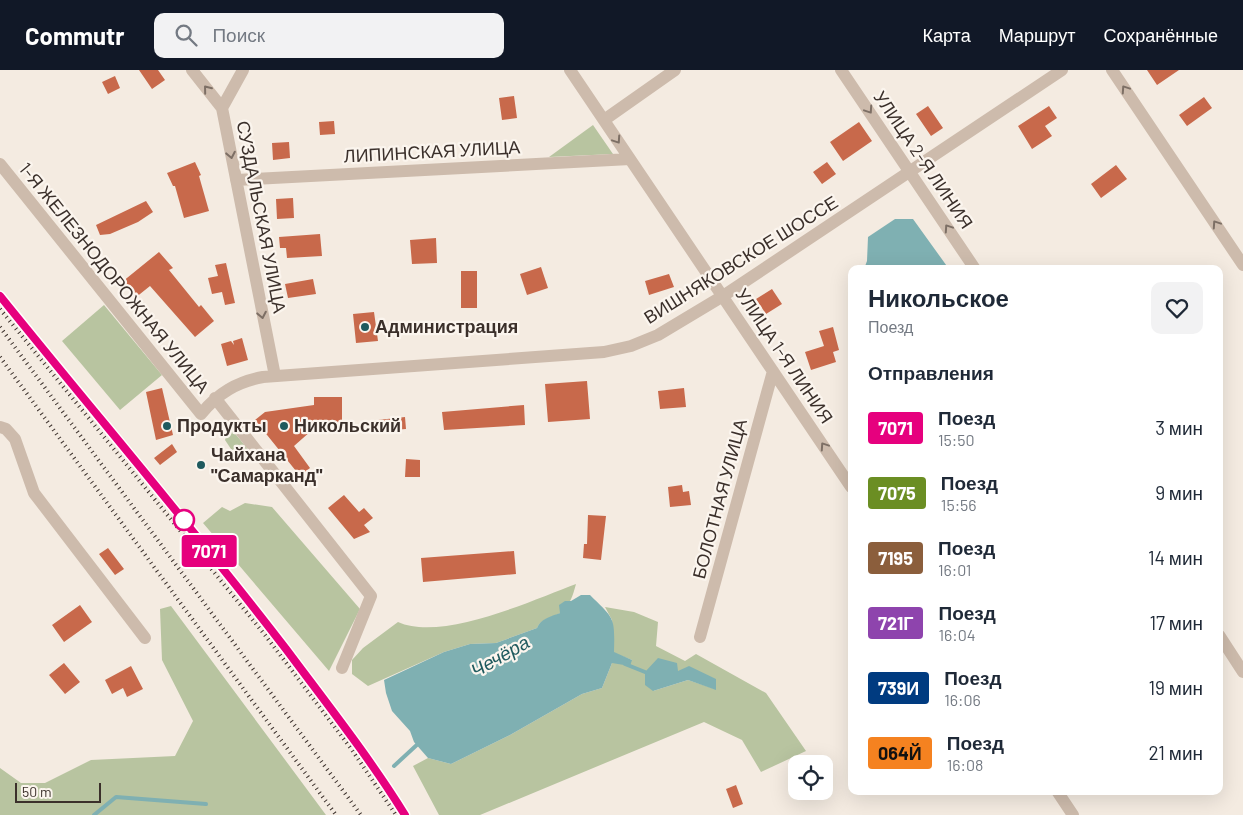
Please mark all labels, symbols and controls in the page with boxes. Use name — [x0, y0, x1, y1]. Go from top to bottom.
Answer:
search box — [154, 13, 504, 58]
text: Commutr — [25, 21, 124, 50]
icon: search — [172, 21, 200, 49]
text: Поиск — [212, 23, 265, 46]
text: Карта — [923, 24, 971, 46]
text: Маршрут — [999, 24, 1075, 46]
text: Сохранённые — [1103, 24, 1218, 46]
one-way arrow — [204, 86, 212, 95]
street label: УЛИЦА 2-Я ЛИНИЯ — [870, 86, 978, 233]
one-way arrow — [1122, 86, 1131, 95]
one-way arrow — [863, 105, 872, 114]
street label: СУЗДАЛЬСКАЯ УЛИЦА — [233, 119, 291, 315]
one-way arrow — [611, 134, 620, 143]
street label: ЛИПИНСКАЯ УЛИЦА — [343, 135, 521, 167]
one-way arrow — [226, 151, 236, 160]
street label: 1-Я ЖЕЛЕЗНОДОРОЖНАЯ УЛИЦА — [15, 158, 215, 397]
street label: ВИШНЯКОВСКОЕ ШОССЕ — [639, 190, 842, 328]
one-way arrow — [1213, 220, 1222, 230]
one-way arrow — [945, 224, 954, 234]
button: heart — [1151, 282, 1203, 334]
text: Никольское — [868, 283, 1009, 312]
street label: УЛИЦА 1-Я ЛИНИЯ — [731, 284, 838, 427]
one-way arrow — [257, 311, 267, 319]
place label: Администрация — [375, 315, 518, 337]
text: Поезд — [868, 317, 913, 336]
marker: Администрация — [359, 321, 371, 333]
text: Отправления — [868, 361, 994, 384]
text: Поезд — [938, 406, 995, 429]
place label: Продукты — [177, 414, 267, 436]
place label: Никольский — [294, 414, 401, 436]
street label: БОЛОТНАЯ УЛИЦА — [687, 416, 751, 581]
text: 3 мин — [1155, 416, 1203, 439]
text: 7071 — [878, 417, 913, 439]
marker: Продукты — [161, 420, 173, 432]
marker: Никольский — [278, 420, 290, 432]
text: 15:50 — [938, 430, 975, 449]
one-way arrow — [821, 442, 830, 452]
place label: Чайхана "Самарканд" — [211, 443, 323, 486]
marker: Чайхана "Самарканд" — [195, 459, 207, 471]
text: Поезд — [941, 471, 998, 494]
text: 9 мин — [1155, 481, 1203, 504]
text: 7075 — [878, 482, 916, 504]
text: 15:56 — [941, 495, 977, 514]
unlabelled marker — [173, 509, 195, 531]
line badge: 7071 — [174, 535, 244, 567]
text: Поезд — [938, 536, 995, 559]
text: 7071 — [192, 540, 226, 562]
text: 14 мин — [1148, 546, 1203, 569]
text: 7195 — [878, 547, 913, 569]
text: 16:01 — [938, 560, 971, 579]
text: Поезд — [938, 601, 996, 624]
text: 17 мин — [1149, 611, 1203, 634]
text: 721Г — [878, 612, 913, 634]
text: 16:04 — [938, 625, 976, 644]
water label: Чечёра — [466, 630, 533, 681]
text: Поезд — [944, 666, 1002, 689]
text: 19 мин — [1148, 676, 1203, 699]
text: 739И — [878, 677, 919, 699]
text: 16:06 — [944, 690, 981, 709]
text: Поезд — [947, 731, 1004, 754]
text: 21 мин — [1148, 741, 1203, 764]
text: 064Й — [878, 742, 922, 764]
map controls — [788, 755, 833, 800]
button: locate — [788, 755, 833, 800]
text: 16:08 — [947, 755, 983, 774]
scale bar — [15, 780, 101, 803]
text: 50 m — [22, 783, 51, 800]

